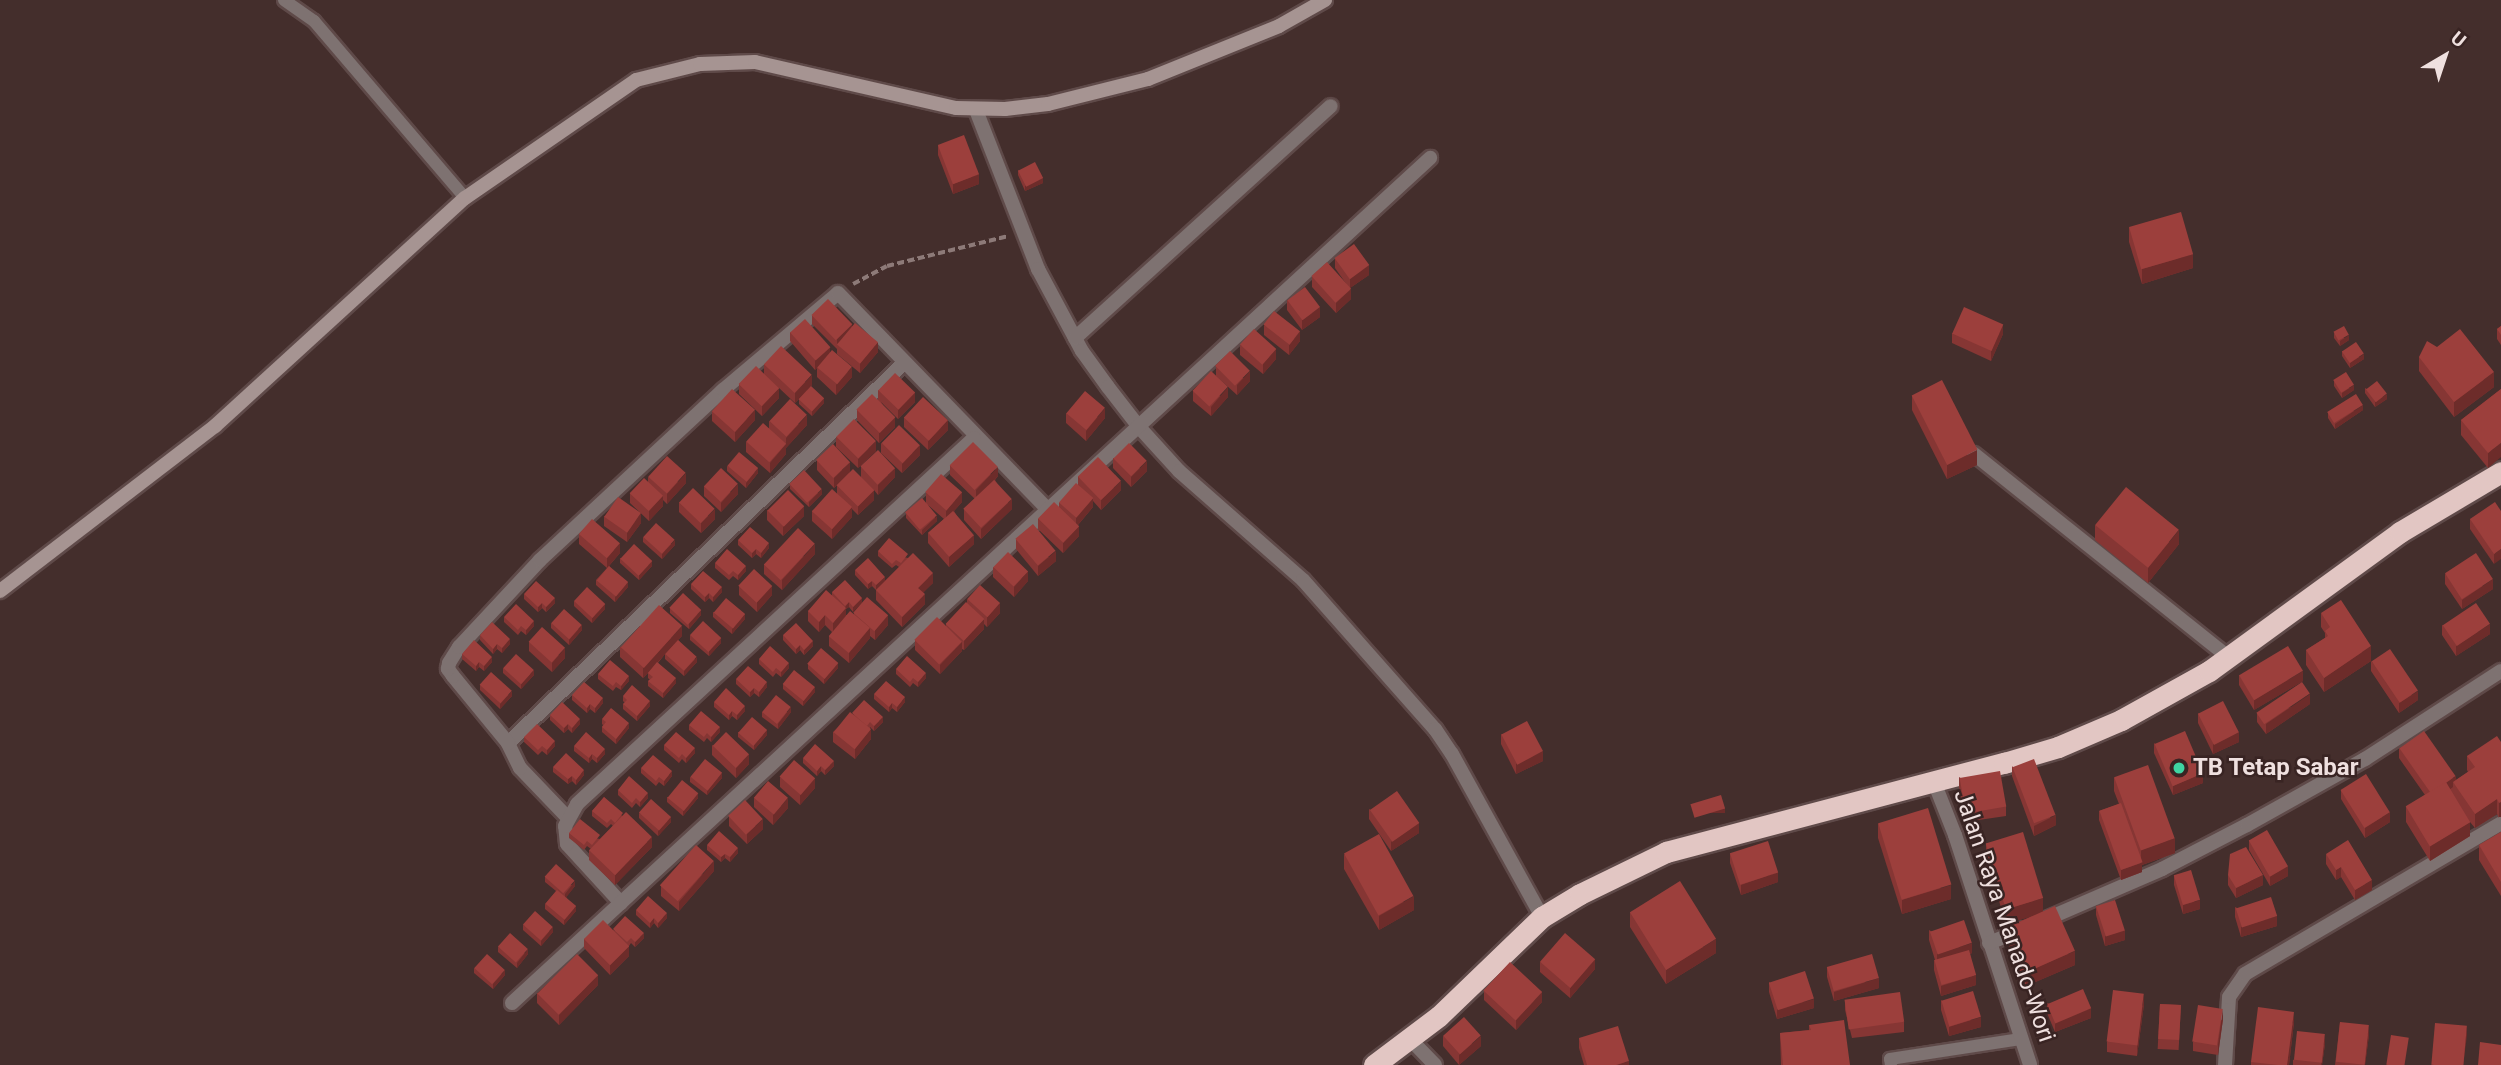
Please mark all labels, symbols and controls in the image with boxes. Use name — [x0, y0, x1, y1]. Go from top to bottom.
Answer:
north arrow — [2410, 21, 2480, 91]
text: U — [2446, 26, 2471, 52]
place label: TB Tetap Sabar — [2193, 754, 2359, 782]
marker: TB Tetap Sabar — [2171, 760, 2187, 776]
street label: Jalan Raya Manado-Wori — [1947, 786, 2061, 1046]

